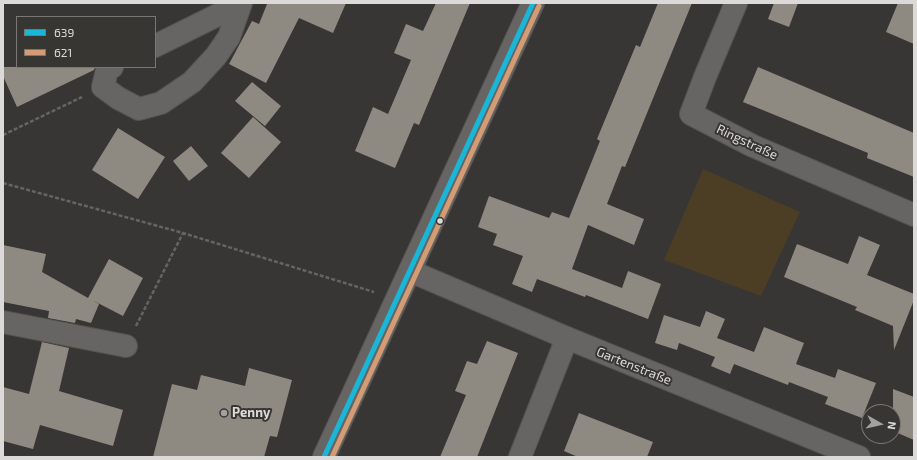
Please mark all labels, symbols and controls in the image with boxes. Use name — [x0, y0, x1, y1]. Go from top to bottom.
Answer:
legend — [16, 16, 156, 68]
text: 639 — [54, 25, 74, 39]
text: 621 — [54, 45, 72, 59]
street label: Ringstraße — [714, 121, 780, 163]
unlabelled marker — [435, 216, 445, 226]
street label: Gartenstraße — [594, 344, 674, 388]
north arrow — [861, 404, 901, 444]
place label: Penny — [232, 405, 270, 421]
marker: Penny — [219, 408, 229, 418]
text: N — [885, 421, 899, 430]

